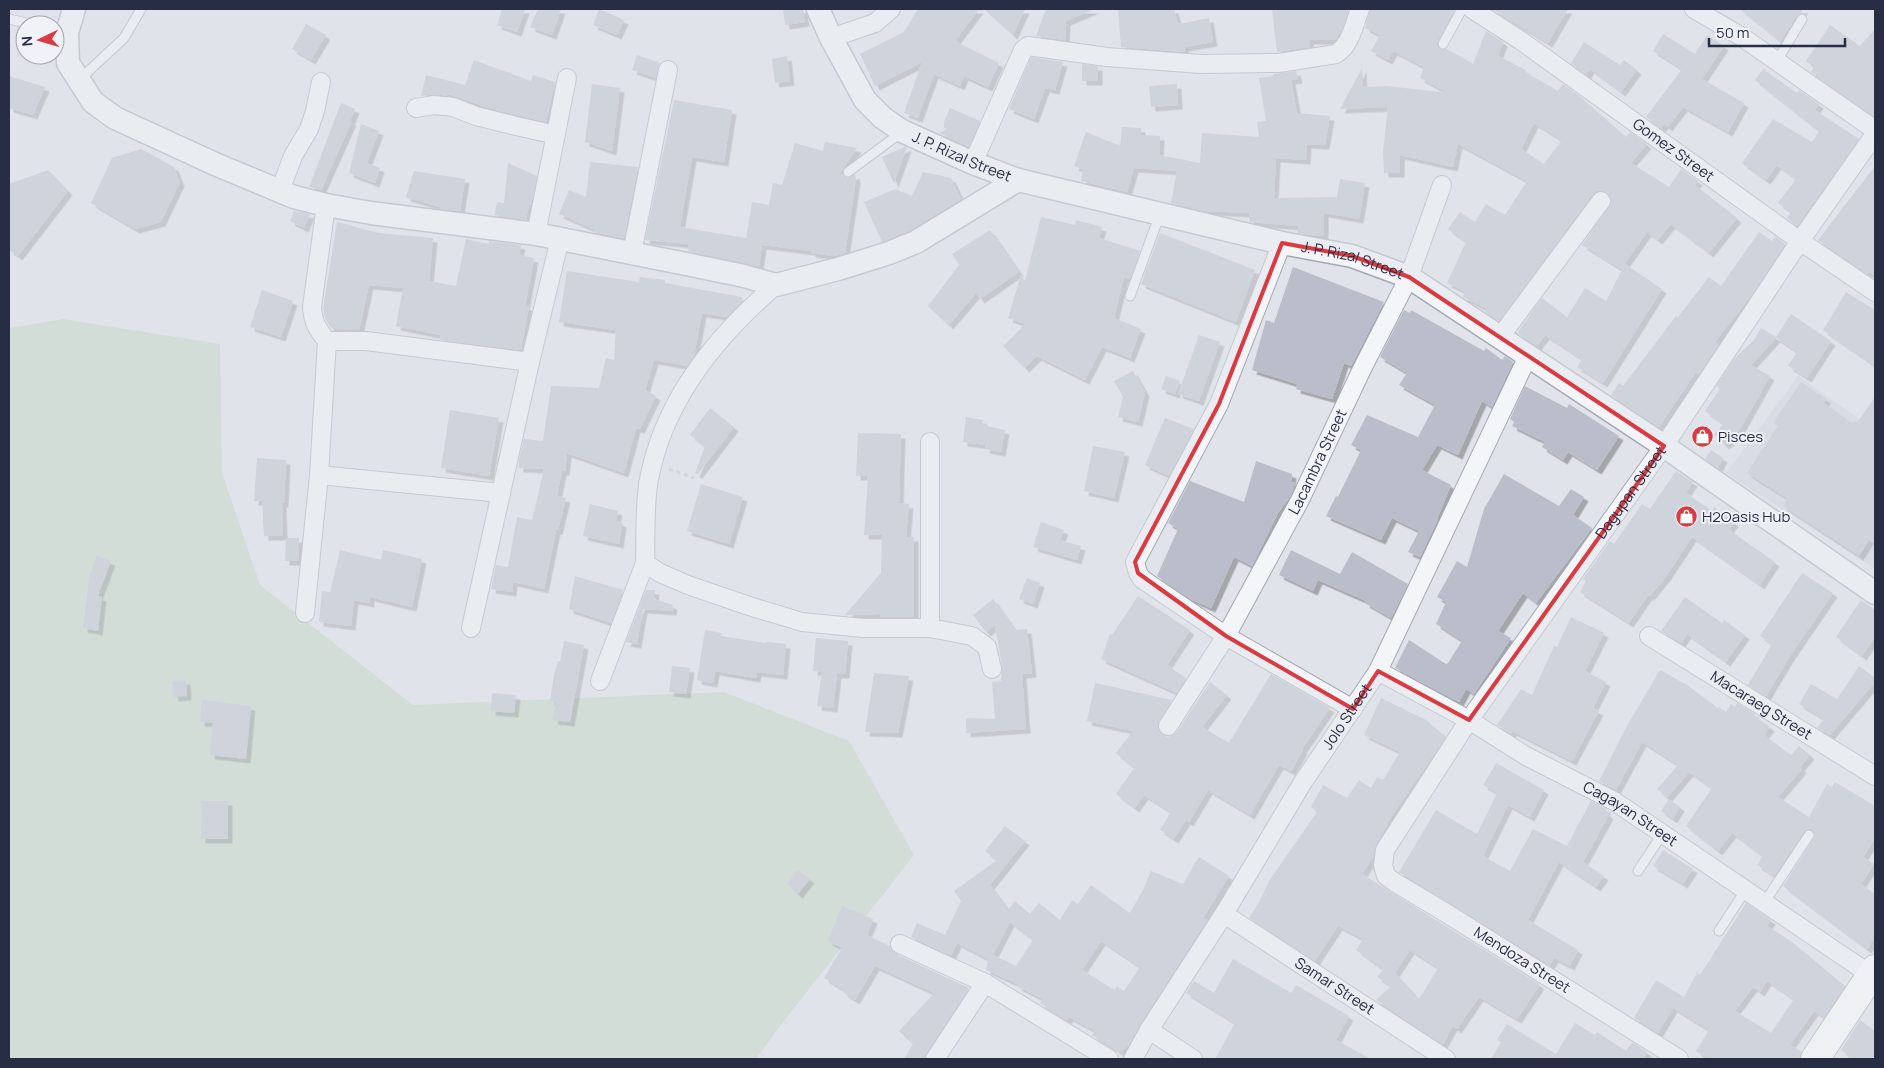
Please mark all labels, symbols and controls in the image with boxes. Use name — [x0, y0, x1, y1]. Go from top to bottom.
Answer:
north arrow — [15, 15, 65, 65]
scale bar — [1709, 15, 1845, 47]
text: 50 m — [1716, 22, 1750, 43]
text: N — [17, 35, 36, 47]
street label: Gomez Street — [1629, 113, 1719, 186]
street label: J. P. Rizal Street — [909, 126, 1014, 187]
street label: J. P. Rizal Street — [1300, 236, 1407, 284]
street label: Lacambra Street — [1283, 405, 1352, 518]
shop icon: Pisces — [1690, 425, 1714, 449]
place label: Pisces — [1718, 426, 1763, 447]
street label: Dagupan Street — [1590, 442, 1671, 543]
shop icon: H2Oasis Hub — [1674, 505, 1698, 529]
place label: H2Oasis Hub — [1702, 506, 1790, 527]
street label: Macaraeg Street — [1707, 666, 1816, 745]
street label: Jolo Street — [1317, 679, 1377, 753]
street label: Cagayan Street — [1580, 776, 1682, 851]
street label: Mendoza Street — [1470, 921, 1575, 998]
street label: Samar Street — [1291, 952, 1379, 1019]

